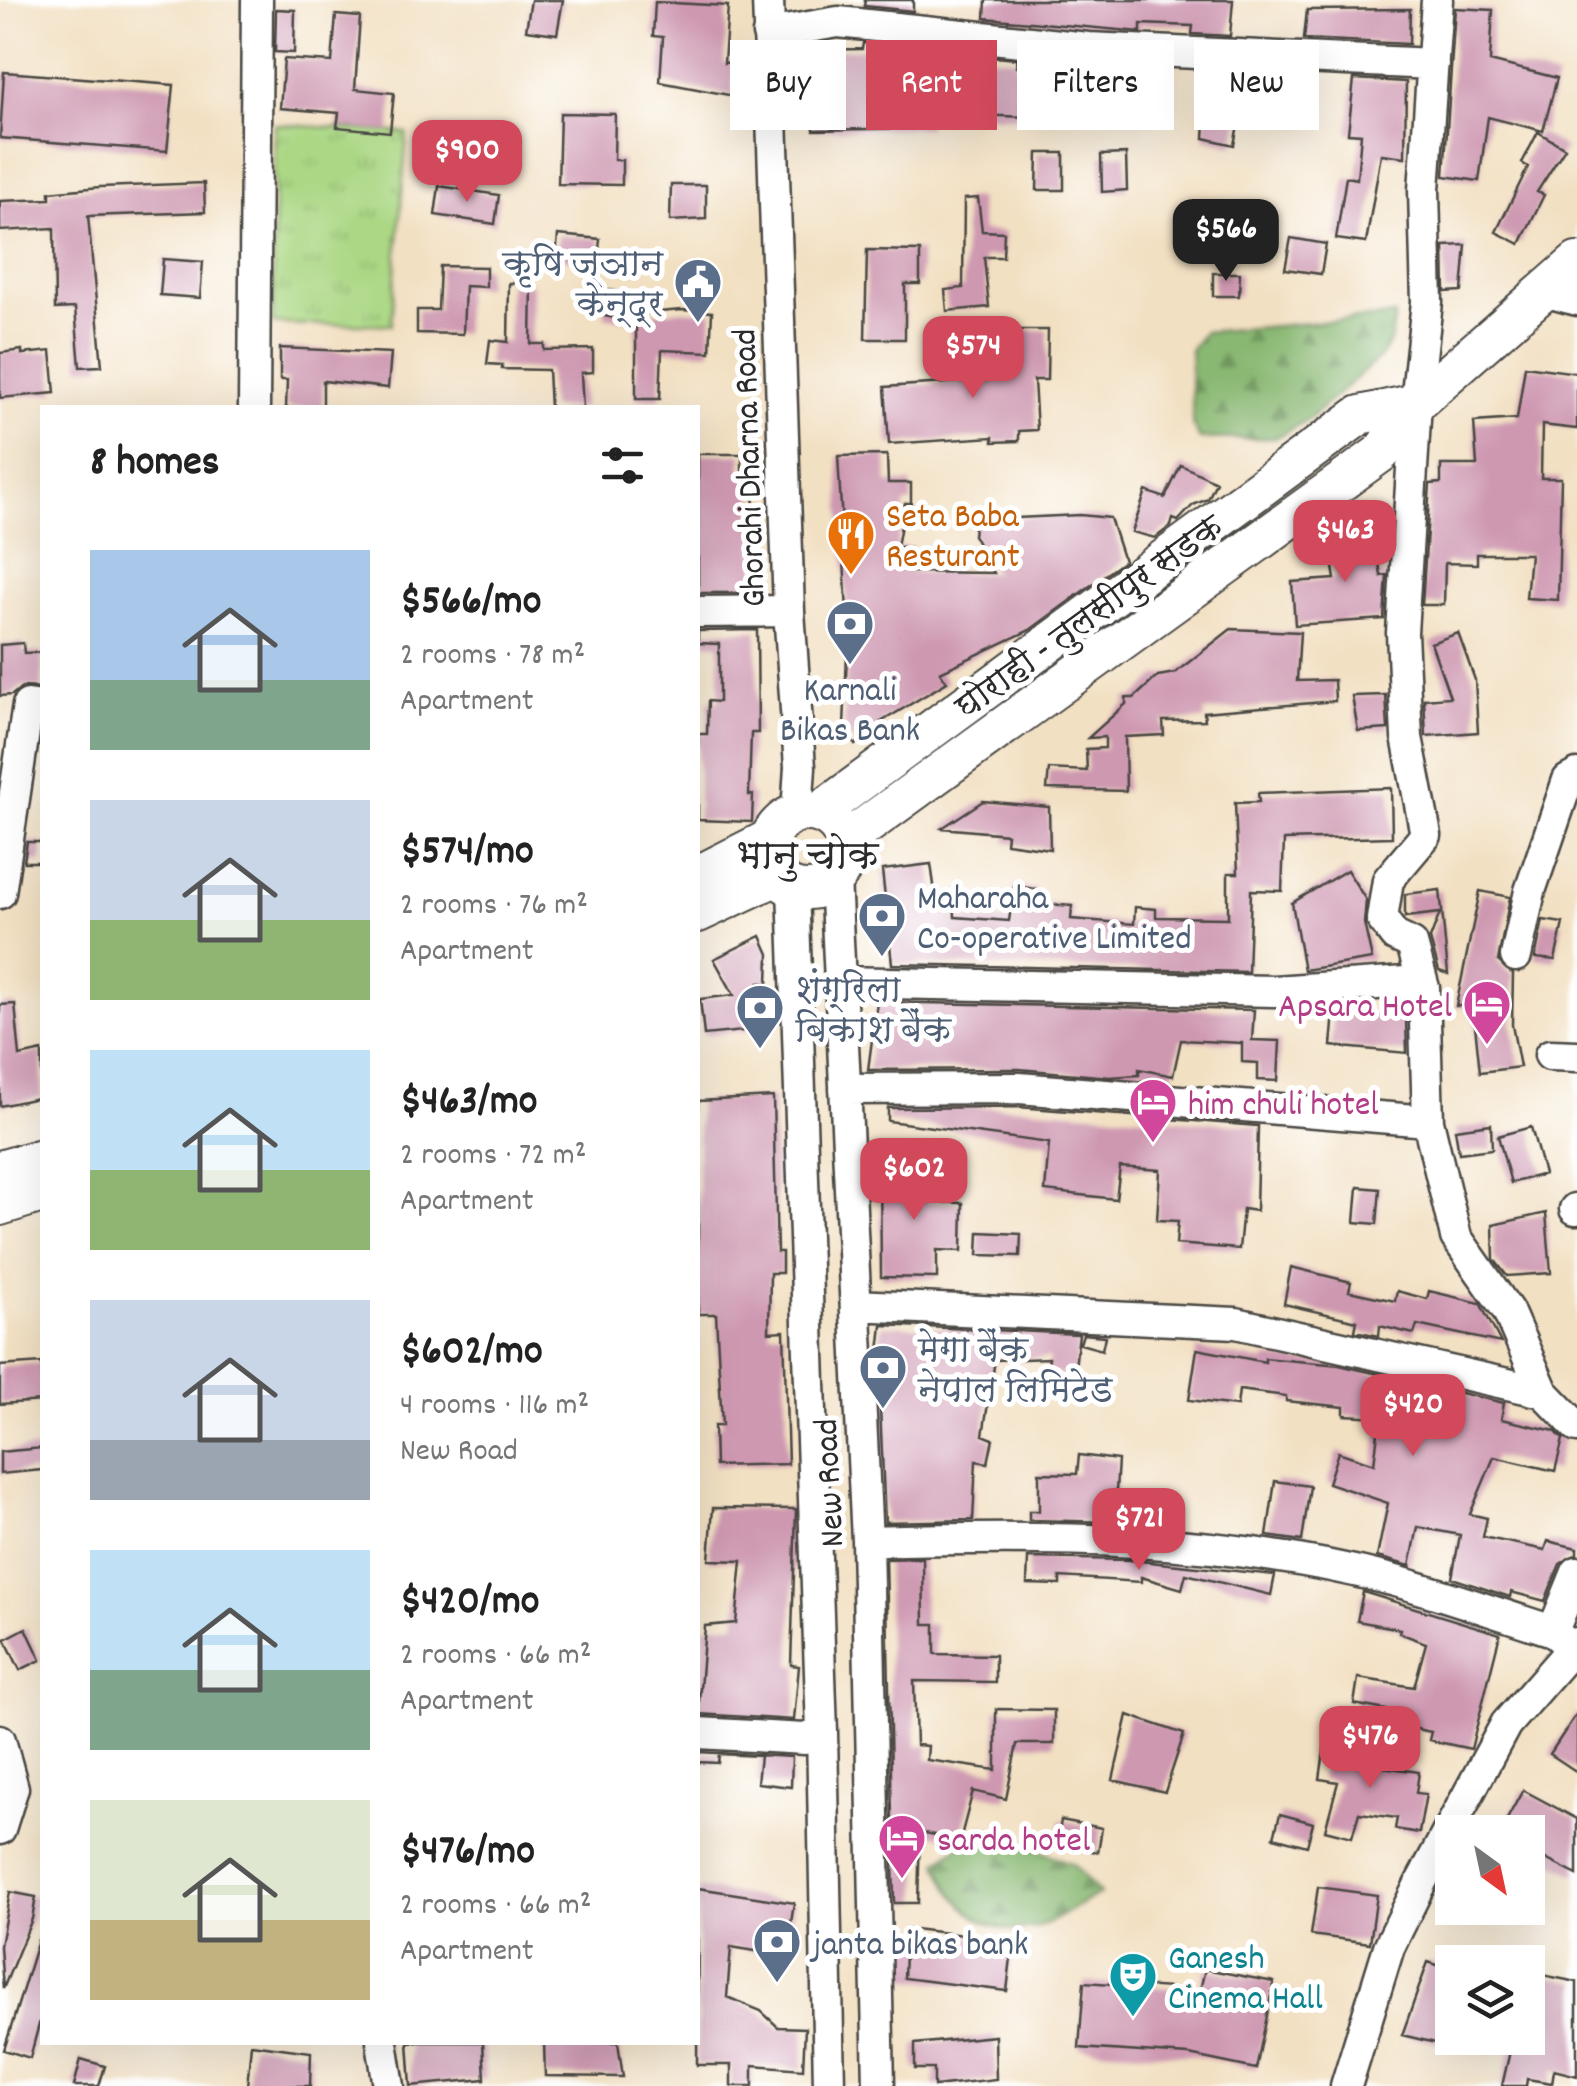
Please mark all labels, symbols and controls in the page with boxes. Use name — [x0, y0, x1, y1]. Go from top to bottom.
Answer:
chip: Buy — [730, 40, 846, 130]
chip: Rent — [866, 40, 997, 130]
chip: Filters — [1017, 40, 1174, 130]
chip: New — [1194, 40, 1319, 130]
pin: $900 — [408, 120, 526, 205]
text: $900 — [434, 129, 500, 175]
pin: $566 — [1167, 199, 1285, 284]
text: $566 — [1195, 208, 1257, 254]
place label: कृषि ज्ञान केन्द्र — [502, 242, 664, 332]
public building icon: कृषि ज्ञान केन्द्र — [672, 256, 724, 324]
pin: $574 — [914, 316, 1032, 401]
text: $574 — [945, 325, 1001, 371]
street label: Ghorahi Dharna Road — [722, 328, 782, 608]
text: 8 homes — [90, 435, 219, 495]
icon: filters — [595, 438, 650, 493]
place label: Seta Baba Resturant — [886, 494, 1020, 584]
pin: $463 — [1286, 500, 1404, 585]
street label: घोराही - तुलसीपुर सडक — [946, 504, 1236, 734]
restaurant icon: Seta Baba Resturant — [825, 508, 877, 576]
text: $463 — [1315, 509, 1375, 555]
text: $566/mo — [400, 574, 541, 634]
icon: home — [170, 590, 290, 710]
bank icon: Karnali Bikas Bank — [824, 598, 876, 666]
text: 2 rooms · 78 m² — [400, 634, 585, 680]
place label: Karnali Bikas Bank — [780, 668, 920, 758]
text: Apartment — [400, 680, 534, 726]
text: $574/mo — [400, 824, 534, 884]
district label: भानु चोक — [735, 832, 880, 887]
icon: home — [170, 840, 290, 960]
place label: Maharaha Co-operative Limited — [917, 876, 1192, 966]
text: 2 rooms · 76 m² — [400, 884, 588, 930]
bank icon: Maharaha Co-operative Limited — [856, 890, 908, 958]
text: Apartment — [400, 930, 534, 976]
place label: शंग्रिला बिकाश बैंक — [795, 968, 952, 1058]
hotel icon: Apsara Hotel — [1461, 978, 1513, 1046]
bank icon: शंग्रिला बिकाश बैंक — [734, 982, 786, 1050]
place label: Apsara Hotel — [1278, 984, 1452, 1034]
text: $463/mo — [400, 1074, 537, 1134]
hotel icon: him chuli hotel — [1127, 1076, 1179, 1144]
place label: him chuli hotel — [1188, 1082, 1379, 1132]
icon: home — [170, 1090, 290, 1210]
text: 2 rooms · 72 m² — [400, 1134, 586, 1180]
pin: $602 — [855, 1138, 973, 1223]
text: $602 — [882, 1147, 946, 1193]
text: Apartment — [400, 1180, 534, 1226]
text: $602/mo — [400, 1324, 543, 1384]
place label: मेगा बैंक नेपाल लिमिटेड — [917, 1328, 1114, 1418]
icon: home — [170, 1340, 290, 1460]
bank icon: मेगा बैंक नेपाल लिमिटेड — [857, 1342, 909, 1410]
pin: $420 — [1354, 1374, 1472, 1459]
text: $420 — [1383, 1383, 1443, 1429]
text: 4 rooms · 116 m² — [400, 1384, 589, 1430]
street label: New Road — [804, 1417, 860, 1548]
text: New Road — [400, 1430, 518, 1476]
pin: $721 — [1080, 1488, 1198, 1573]
text: $721 — [1114, 1497, 1164, 1543]
text: $420/mo — [400, 1574, 539, 1634]
icon: home — [170, 1590, 290, 1710]
text: 2 rooms · 66 m² — [400, 1634, 591, 1680]
text: Apartment — [400, 1680, 534, 1726]
pin: $476 — [1311, 1706, 1429, 1791]
text: $476 — [1341, 1715, 1399, 1761]
hotel icon: sarda hotel — [876, 1812, 928, 1880]
north arrow — [1435, 1815, 1545, 1925]
map controls — [1435, 1815, 1545, 2055]
place label: sarda hotel — [937, 1818, 1090, 1868]
text: $476/mo — [400, 1824, 535, 1884]
icon: home — [170, 1840, 290, 1960]
text: 2 rooms · 66 m² — [400, 1884, 591, 1930]
bank icon: janta bikas bank — [751, 1916, 803, 1984]
place label: janta bikas bank — [809, 1922, 1028, 1972]
text: Apartment — [400, 1930, 534, 1976]
place label: Ganesh Cinema Hall — [1168, 1936, 1323, 2026]
button: layers — [1435, 1945, 1545, 2055]
theatre icon: Ganesh Cinema Hall — [1107, 1950, 1159, 2018]

